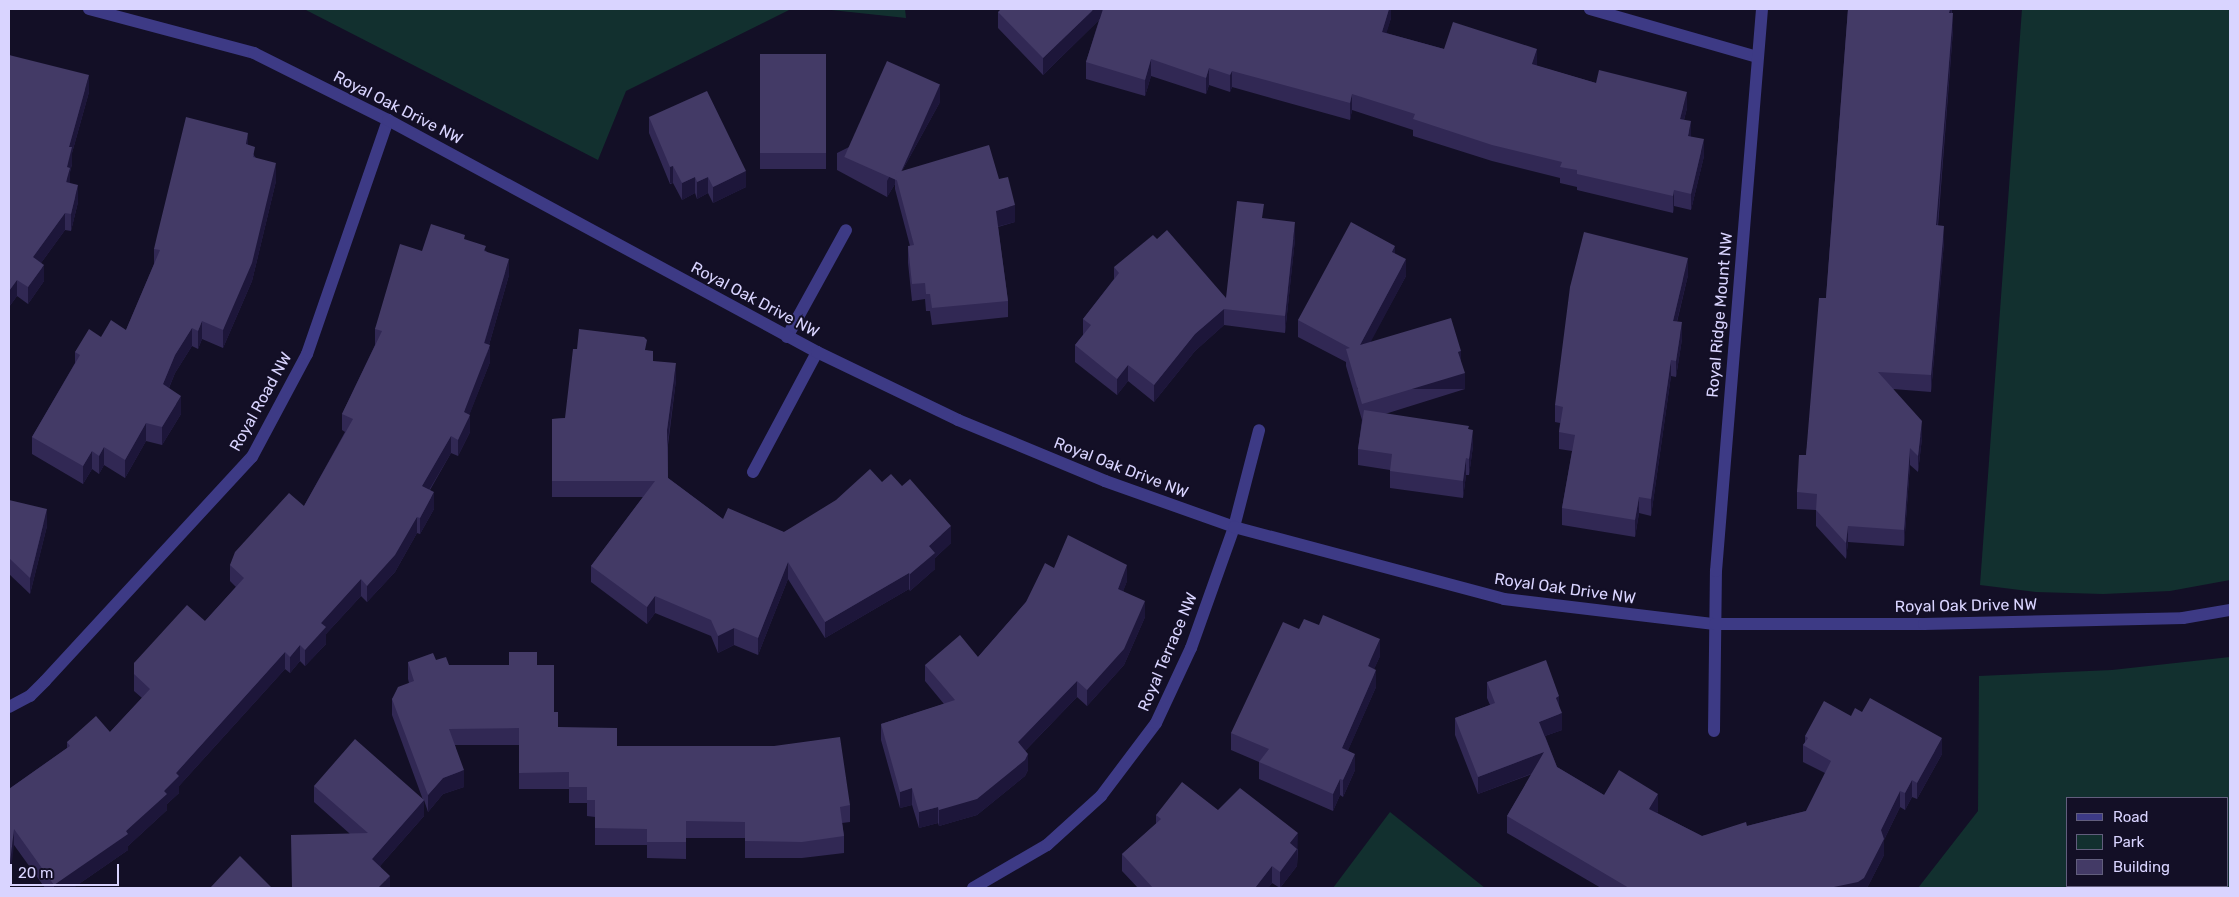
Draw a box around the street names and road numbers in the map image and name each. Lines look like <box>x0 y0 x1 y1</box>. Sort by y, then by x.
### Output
street label: Royal Oak Drive NW <box>330 67 466 149</box>
street label: Royal Ridge Mount NW <box>1703 232 1737 398</box>
street label: Royal Oak Drive NW <box>688 258 822 342</box>
street label: Royal Road NW <box>226 349 296 455</box>
street label: Royal Oak Drive NW <box>1051 433 1191 503</box>
street label: Royal Oak Drive NW <box>1493 570 1637 608</box>
street label: Royal Terrace NW <box>1134 590 1202 714</box>
street label: Royal Oak Drive NW <box>1895 595 2037 617</box>

